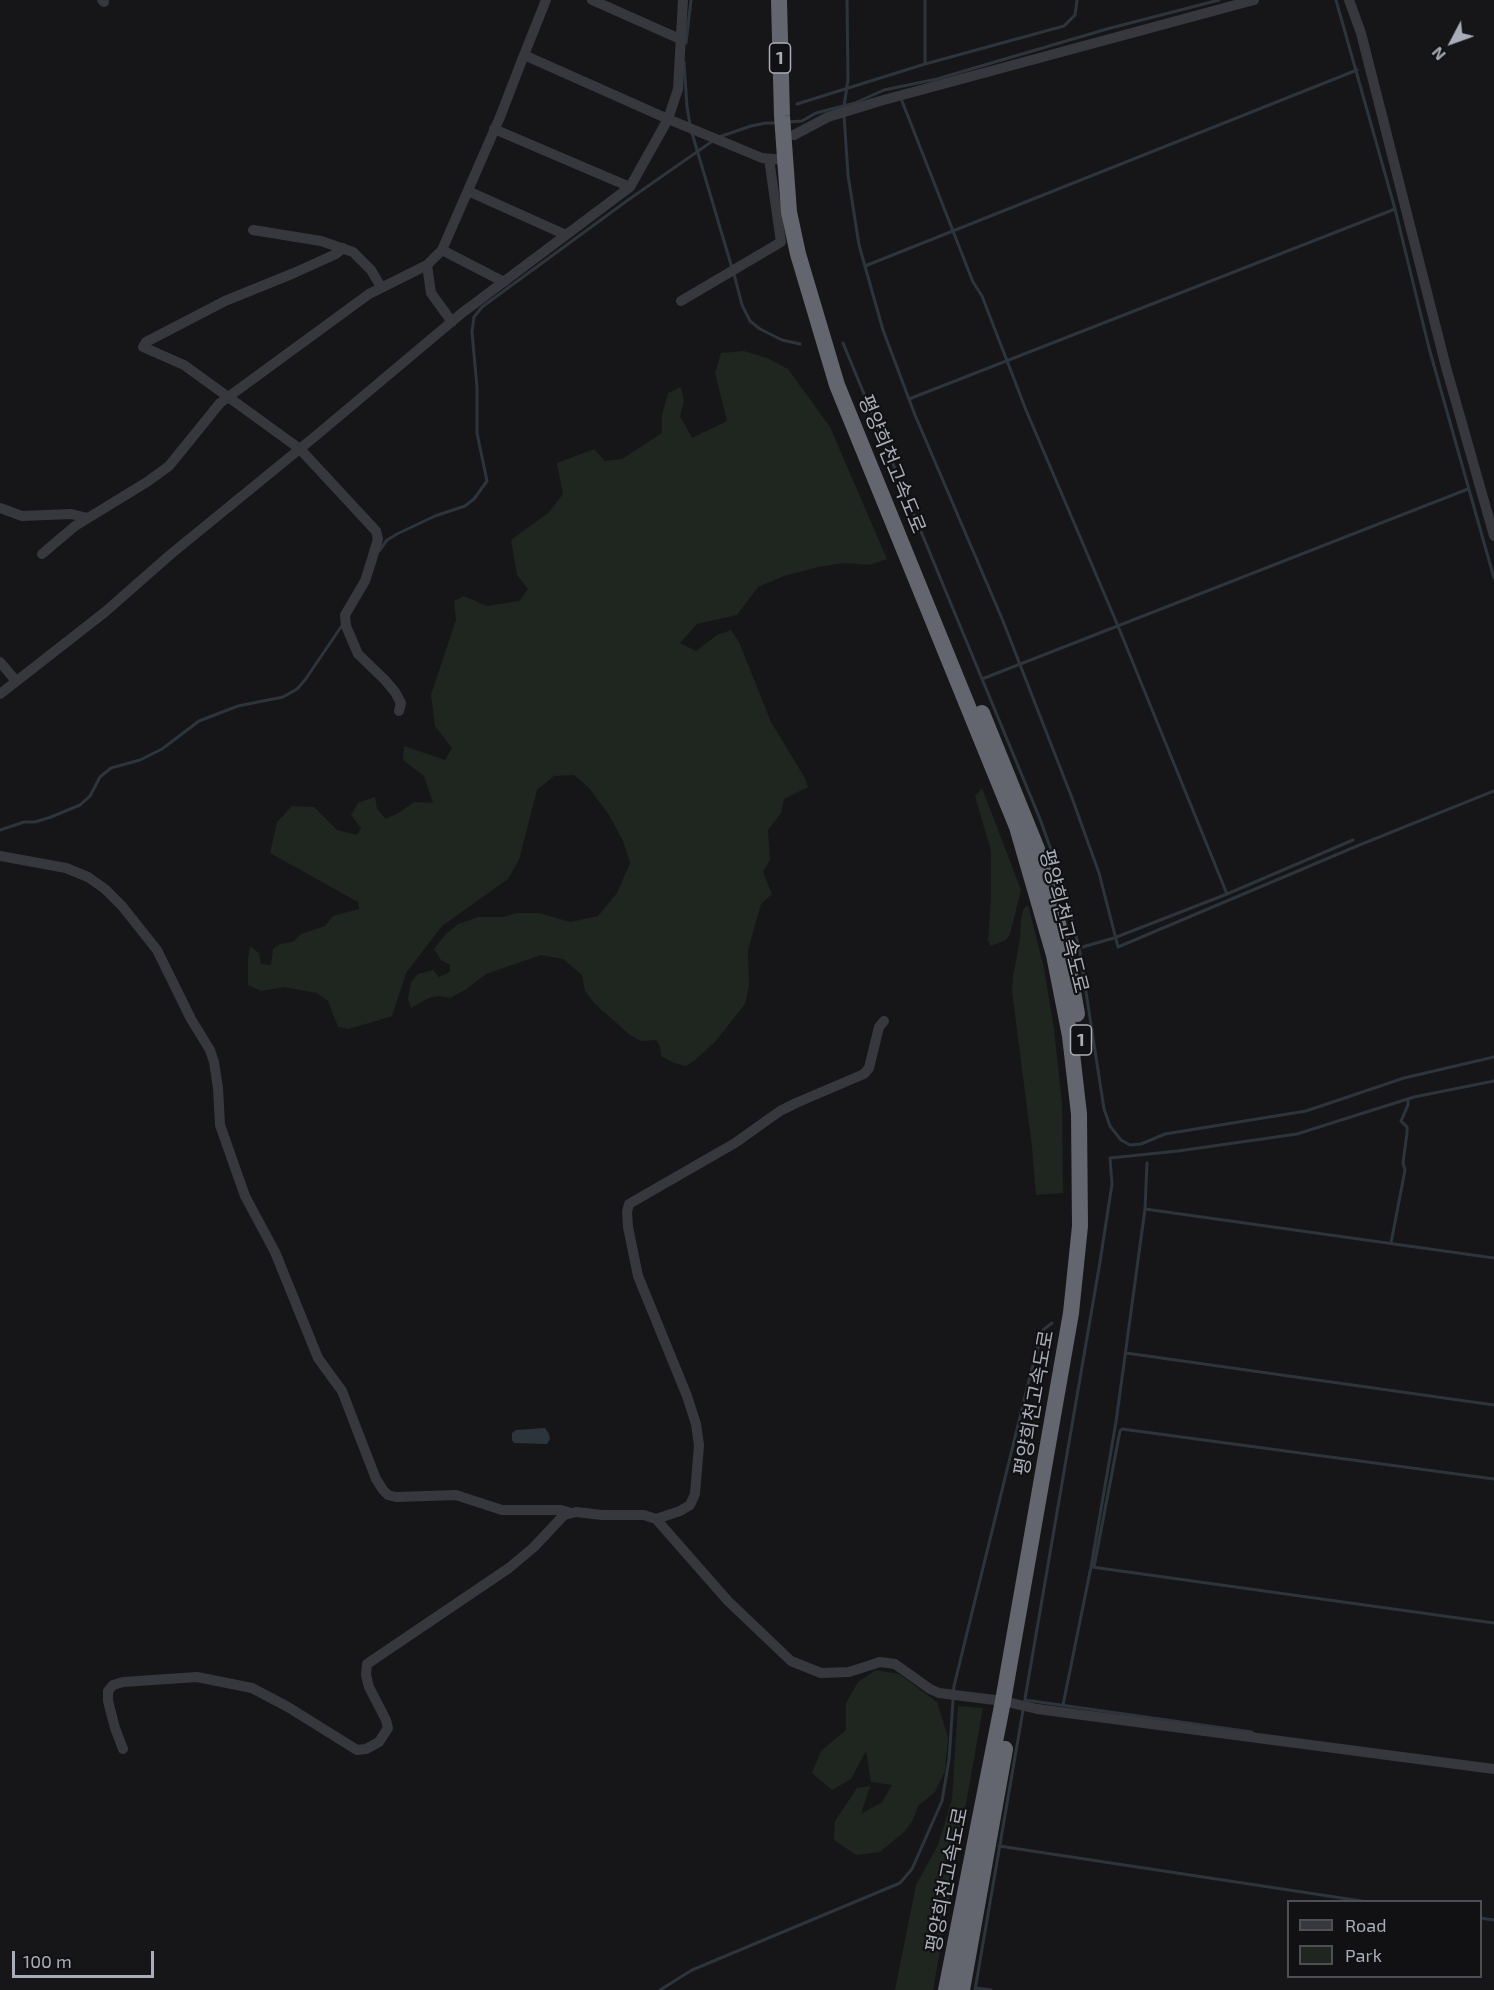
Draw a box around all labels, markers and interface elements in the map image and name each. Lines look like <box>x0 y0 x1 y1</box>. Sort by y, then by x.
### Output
north arrow <box>1422 12 1482 72</box>
road number: 1 <box>770 43 790 73</box>
text: N <box>1427 44 1449 65</box>
street label: 평양희천고속도로 <box>853 391 931 537</box>
street label: 평양희천고속도로 <box>1035 847 1093 995</box>
road number: 1 <box>1070 1025 1092 1055</box>
street label: 평양희천고속도로 <box>1009 1328 1059 1478</box>
street label: 평양희천고속도로 <box>921 1805 973 1955</box>
legend <box>1287 1900 1482 1978</box>
text: Road <box>1345 1914 1386 1936</box>
scale bar <box>15 1939 158 1977</box>
text: Park <box>1345 1944 1382 1966</box>
text: 100 m <box>23 1950 72 1972</box>

